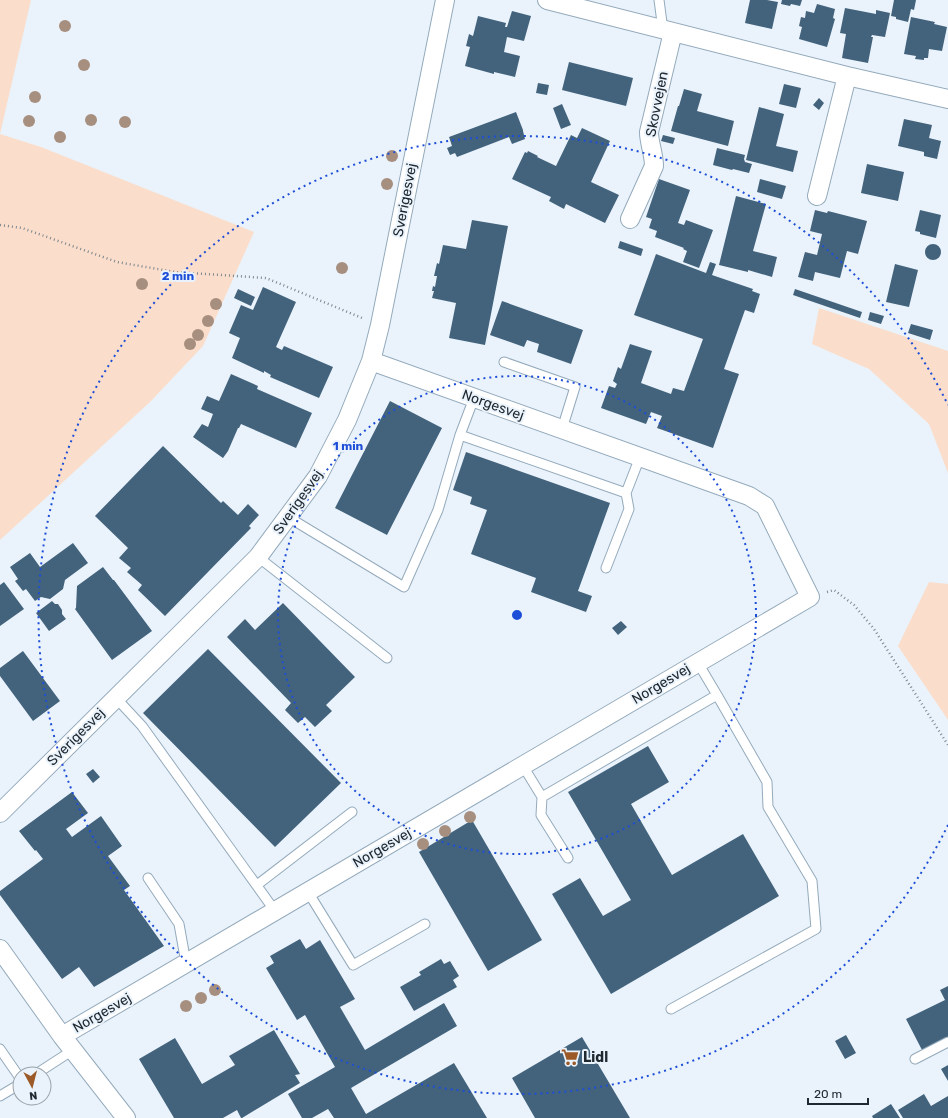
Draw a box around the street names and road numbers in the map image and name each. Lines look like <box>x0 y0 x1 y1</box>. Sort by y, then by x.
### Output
street label: Skovvejen <box>642 70 672 138</box>
street label: Sverigesvej <box>390 162 420 238</box>
street label: Norgesvej <box>460 386 526 424</box>
street label: Sverigesvej <box>270 467 326 537</box>
street label: Norgesvej <box>629 660 693 708</box>
street label: Sverigesvej <box>44 705 108 769</box>
street label: Norgesvej <box>350 824 414 872</box>
street label: Norgesvej <box>70 989 134 1037</box>

